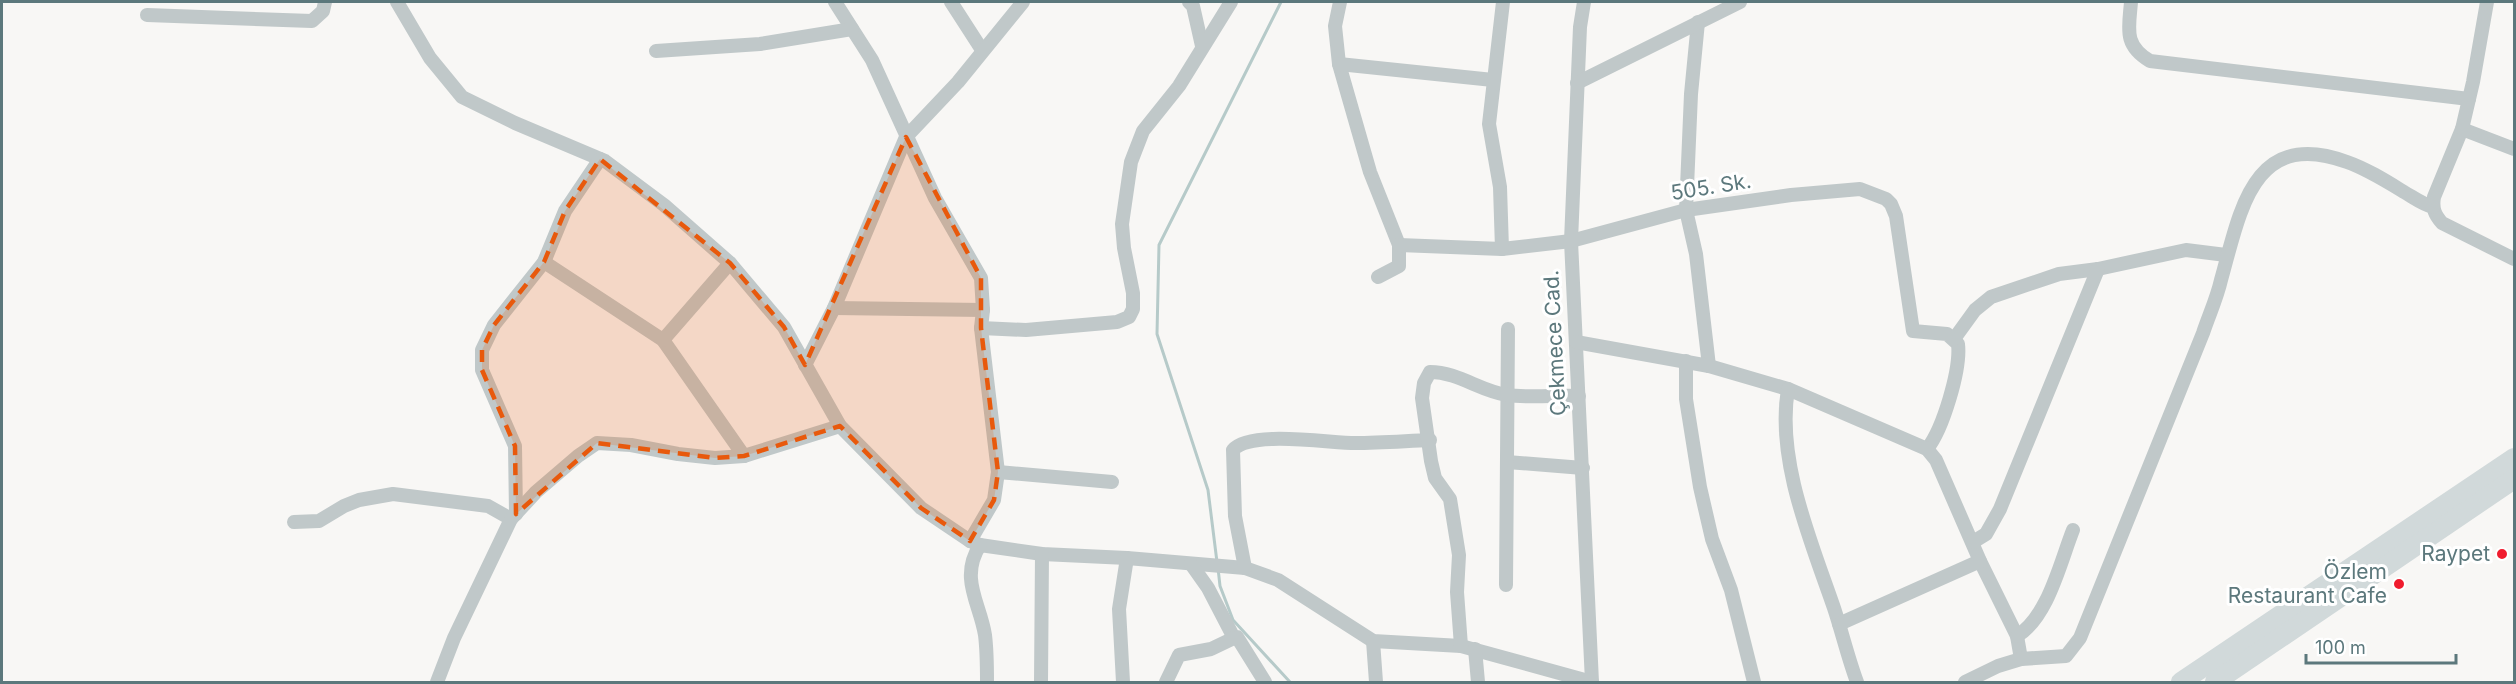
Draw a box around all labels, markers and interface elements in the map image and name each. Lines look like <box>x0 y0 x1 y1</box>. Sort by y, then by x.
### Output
street label: 505. Sk. <box>1669 168 1753 205</box>
street label: Çekmece Cad. <box>1538 270 1571 417</box>
place label: Raypet <box>2421 541 2490 566</box>
marker: Raypet <box>2495 547 2509 561</box>
place label: Özlem Restaurant Cafe <box>2228 559 2387 608</box>
marker: Özlem Restaurant Cafe <box>2392 577 2406 591</box>
scale bar <box>2306 627 2456 665</box>
text: 100 m <box>2315 637 2366 658</box>

